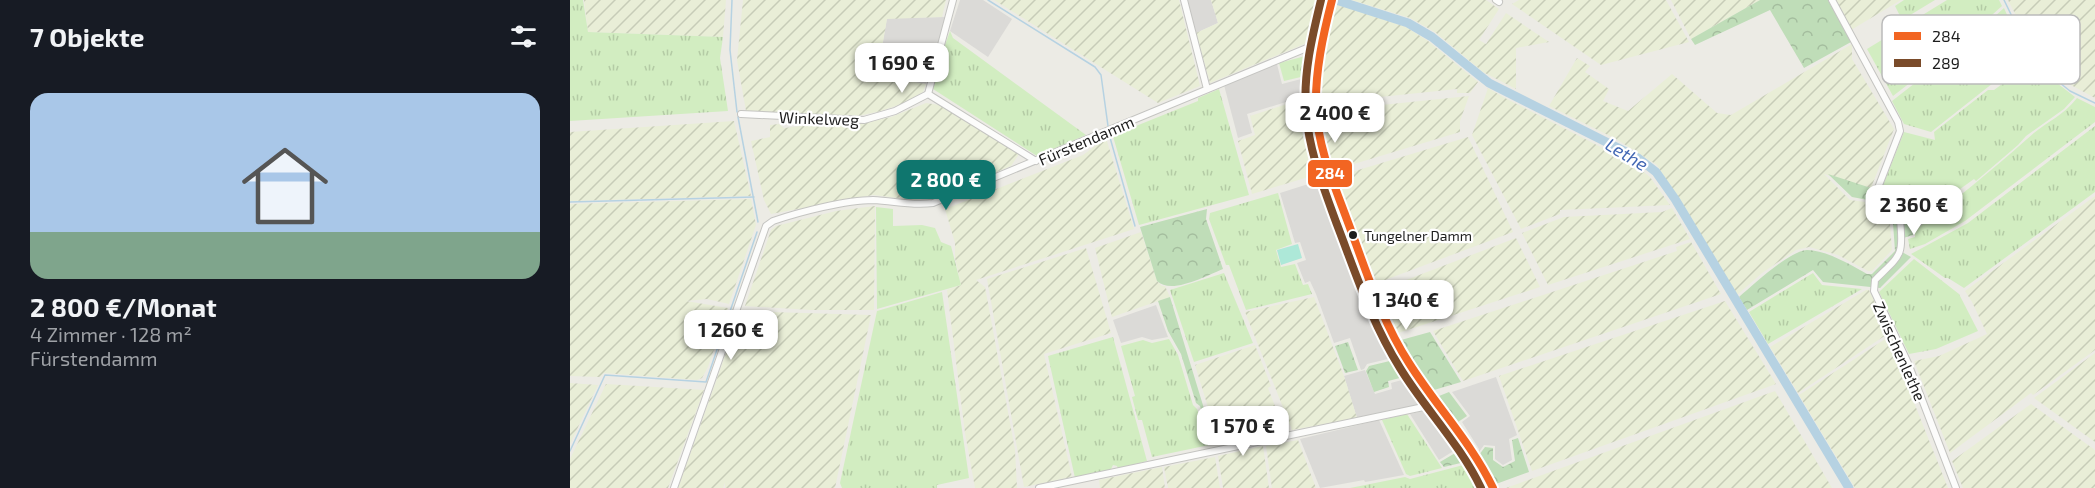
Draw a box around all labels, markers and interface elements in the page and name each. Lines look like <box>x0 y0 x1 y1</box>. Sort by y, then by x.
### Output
legend <box>1882 15 2080 84</box>
icon: filters <box>507 20 540 53</box>
text: 7 Objekte <box>30 21 144 52</box>
text: 284 <box>1932 26 1961 45</box>
pin: 1 690 € <box>847 43 957 94</box>
text: 1 690 € <box>869 50 935 74</box>
text: 289 <box>1932 53 1960 72</box>
pin: 2 400 € <box>1280 93 1390 144</box>
text: 2 400 € <box>1299 100 1371 124</box>
street label: Winkelweg <box>779 107 859 129</box>
street label: Fürstendamm <box>1035 111 1137 169</box>
icon: home <box>231 132 339 240</box>
water label: Lethe <box>1602 133 1652 175</box>
line badge: 284 <box>1307 159 1353 188</box>
pin: 2 800 € <box>891 160 1001 211</box>
text: 284 <box>1315 163 1345 182</box>
text: 2 800 € <box>911 167 981 191</box>
pin: 2 360 € <box>1859 185 1969 236</box>
text: 2 360 € <box>1880 192 1948 216</box>
place label: Tungelner Damm <box>1364 227 1472 244</box>
marker: Tungelner Damm <box>1347 229 1359 241</box>
pin: 1 340 € <box>1351 280 1461 331</box>
text: 1 340 € <box>1373 287 1439 311</box>
text: 2 800 €/Monat <box>30 291 217 322</box>
street label: Zwischenlethe <box>1870 298 1930 404</box>
pin: 1 260 € <box>676 310 786 361</box>
text: 1 260 € <box>698 317 764 341</box>
text: 4 Zimmer · 128 m² <box>30 322 192 346</box>
text: Fürstendamm <box>30 346 158 370</box>
pin: 1 570 € <box>1188 406 1298 457</box>
text: 1 570 € <box>1211 413 1275 437</box>

